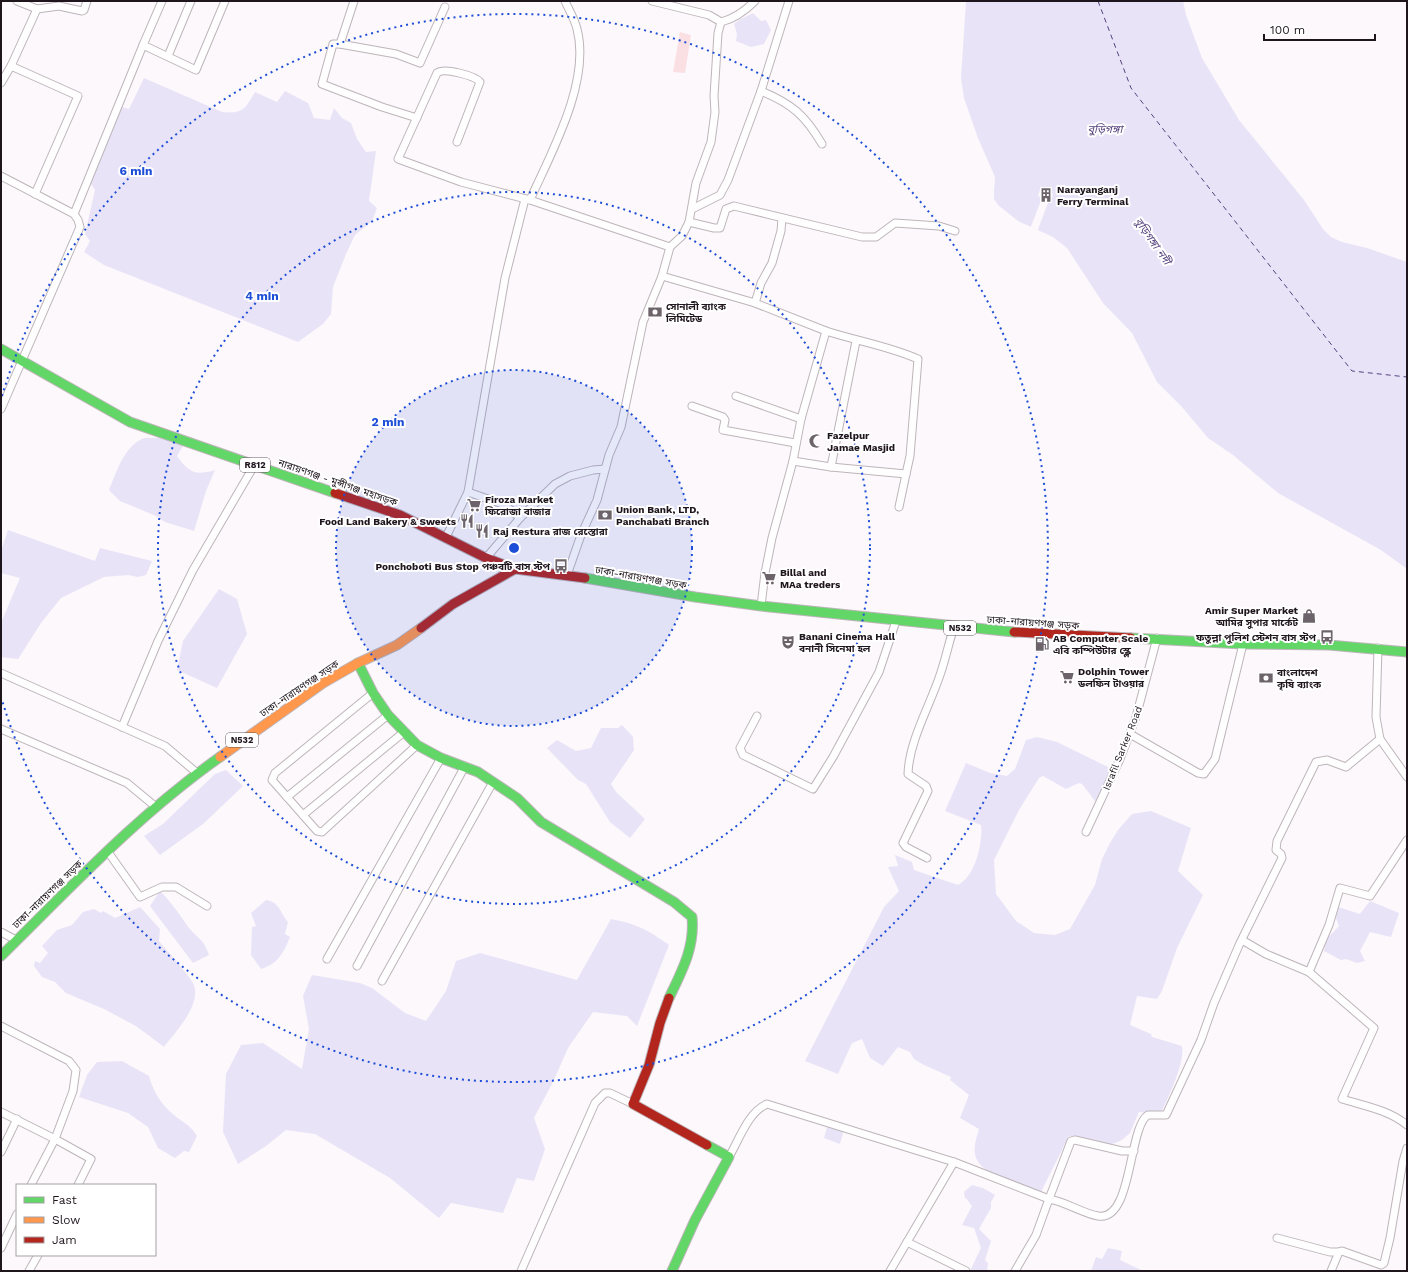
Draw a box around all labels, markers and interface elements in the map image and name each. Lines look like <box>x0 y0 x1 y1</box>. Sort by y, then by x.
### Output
scale bar <box>1264 16 1375 42</box>
text: 100 m <box>1270 23 1305 37</box>
water label: বুড়িগঙ্গা <box>1088 123 1125 136</box>
text: 6 min <box>119 164 153 178</box>
place label: Narayanganj Ferry Terminal <box>1057 184 1129 207</box>
building icon: Narayanganj Ferry Terminal <box>1038 187 1054 203</box>
water label: বুড়িগঙ্গা নদী <box>1132 215 1175 269</box>
text: 4 min <box>245 289 279 303</box>
place label: সোনালী ব্যাংক লিমিটেড <box>665 301 727 324</box>
bank icon: সোনালী ব্যাংক লিমিটেড <box>647 304 663 320</box>
text: 2 min <box>372 415 404 429</box>
place label: Fazelpur Jamae Masjid <box>827 430 895 453</box>
mosque icon: Fazelpur Jamae Masjid <box>808 433 824 449</box>
street label: নারায়ণগঞ্জ - মুন্সীগঞ্জ মহাসড়ক <box>276 457 400 509</box>
road number: R812 <box>240 458 270 472</box>
place label: Firoza Market ফিরোজা বাজার <box>484 494 554 517</box>
supermarket icon: Firoza Market ফিরোজা বাজার <box>466 497 482 513</box>
place label: Union Bank, LTD, Panchabati Branch <box>616 504 709 527</box>
bank icon: Union Bank, LTD, Panchabati Branch <box>597 507 613 523</box>
restaurant icon: Food Land Bakery & Sweets <box>459 513 475 529</box>
place label: Food Land Bakery & Sweets <box>319 516 457 527</box>
restaurant icon: Raj Restura রাজ রেস্তোরা <box>474 523 490 539</box>
place label: Raj Restura রাজ রেস্তোরা <box>493 526 608 537</box>
centre of rings <box>507 541 521 555</box>
bus stop icon: Ponchoboti Bus Stop পঞ্চবটি বাস স্টপ <box>553 558 569 574</box>
place label: Ponchoboti Bus Stop পঞ্চবটি বাস স্টপ <box>376 561 551 572</box>
street label: ঢাকা-নারায়ণগঞ্জ সড়ক <box>593 564 688 591</box>
place label: Billal and MAa treders <box>780 567 841 590</box>
supermarket icon: Billal and MAa treders <box>761 570 777 586</box>
place label: Amir Super Market আমির সুপার মার্কেট <box>1205 605 1299 629</box>
shop icon: Amir Super Market আমির সুপার মার্কেট <box>1301 608 1317 624</box>
street label: ঢাকা-নারায়ণগঞ্জ সড়ক <box>985 614 1080 631</box>
road number: N532 <box>944 621 976 635</box>
bus stop icon: ফতুল্লা পুলিশ স্টেশন বাস স্টপ <box>1319 629 1335 645</box>
place label: Banani Cinema Hall বনানী সিনেমা হল <box>798 631 896 654</box>
place label: ফতুল্লা পুলিশ স্টেশন বাস স্টপ <box>1195 632 1317 644</box>
place label: AB Computer Scale এবি কম্পিউটার স্কেল <box>1053 633 1148 658</box>
theatre icon: Banani Cinema Hall বনানী সিনেমা হল <box>780 634 796 650</box>
fuel station icon: AB Computer Scale এবি কম্পিউটার স্কেল <box>1034 636 1050 652</box>
street label: ঢাকা-নারায়ণগঞ্জ সড়ক <box>257 657 342 719</box>
place label: Dolphin Tower ডলফিন টাওয়ার <box>1077 666 1150 689</box>
place label: বাংলাদেশ কৃষি ব্যাংক <box>1276 667 1322 691</box>
supermarket icon: Dolphin Tower ডলফিন টাওয়ার <box>1059 669 1075 685</box>
bank icon: বাংলাদেশ কৃষি ব্যাংক <box>1258 670 1274 686</box>
street label: Israfil Sarker Road <box>1101 705 1144 792</box>
road number: N532 <box>226 733 258 747</box>
street label: ঢাকা-নারায়ণগঞ্জ সড়ক <box>9 858 85 931</box>
legend <box>16 1184 156 1256</box>
text: Fast <box>52 1193 77 1207</box>
text: Slow <box>52 1213 80 1227</box>
text: Jam <box>52 1233 77 1247</box>

